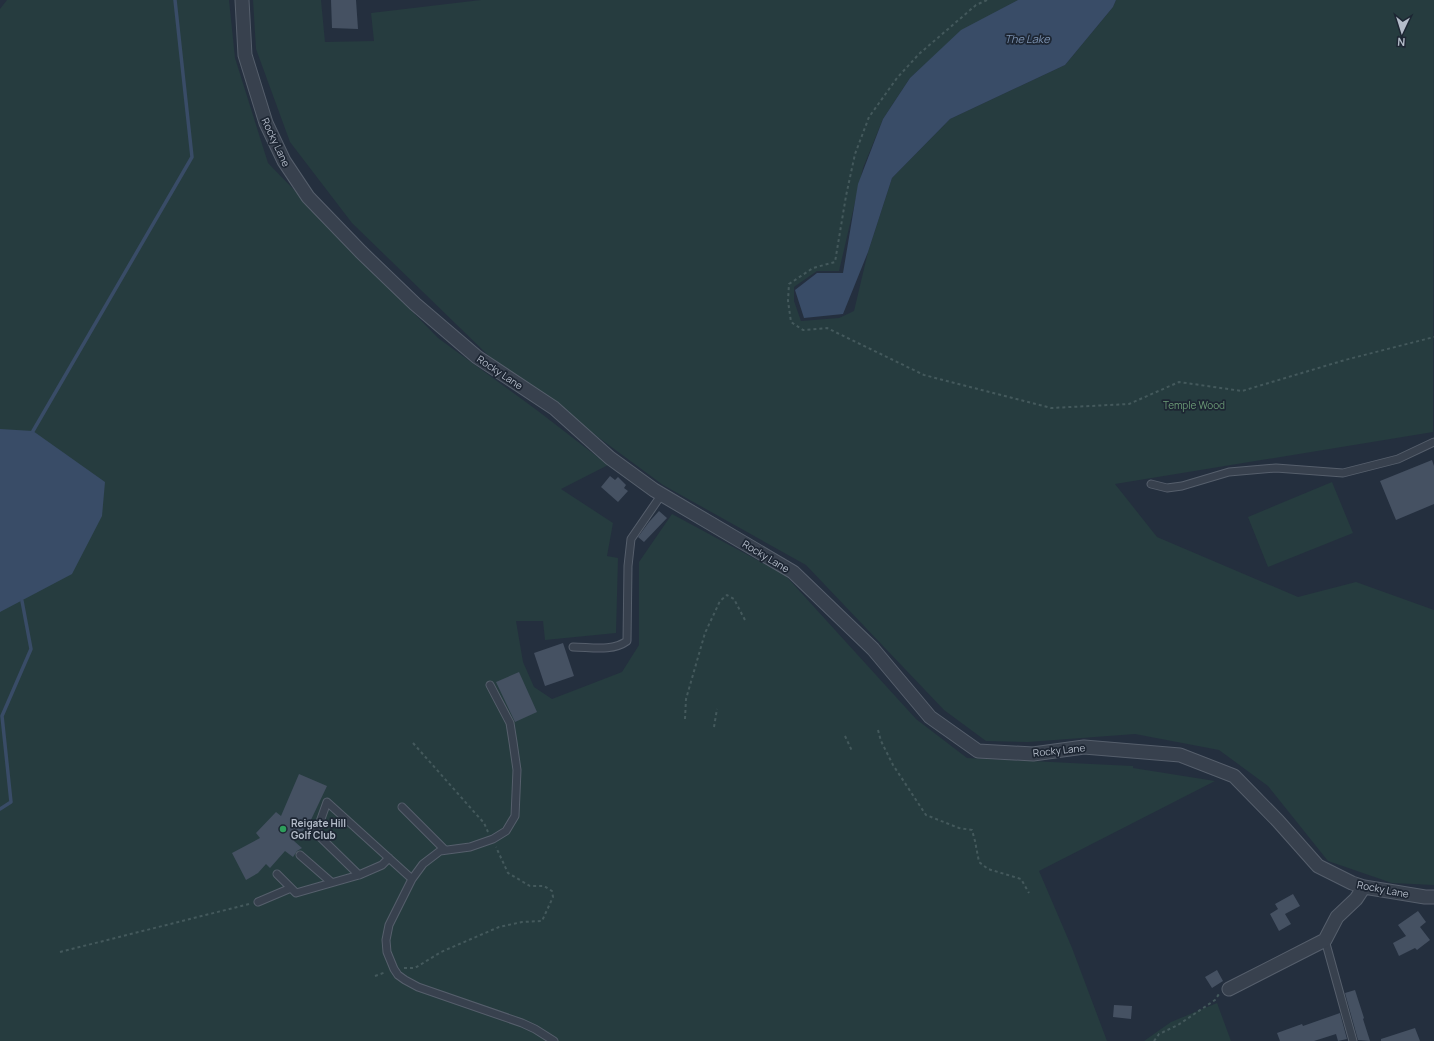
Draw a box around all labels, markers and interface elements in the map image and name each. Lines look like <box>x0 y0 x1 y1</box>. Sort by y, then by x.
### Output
north arrow <box>1382 12 1422 52</box>
water label: The Lake <box>1004 31 1050 46</box>
text: N <box>1397 35 1406 50</box>
street label: Rocky Lane <box>259 115 293 169</box>
street label: Rocky Lane <box>474 352 526 393</box>
park label: Temple Wood <box>1163 398 1225 412</box>
street label: Rocky Lane <box>740 537 792 576</box>
street label: Rocky Lane <box>1032 740 1086 760</box>
place label: Reigate Hill Golf Club <box>291 816 346 842</box>
marker: Reigate Hill Golf Club <box>278 824 288 834</box>
street label: Rocky Lane <box>1356 877 1410 901</box>

